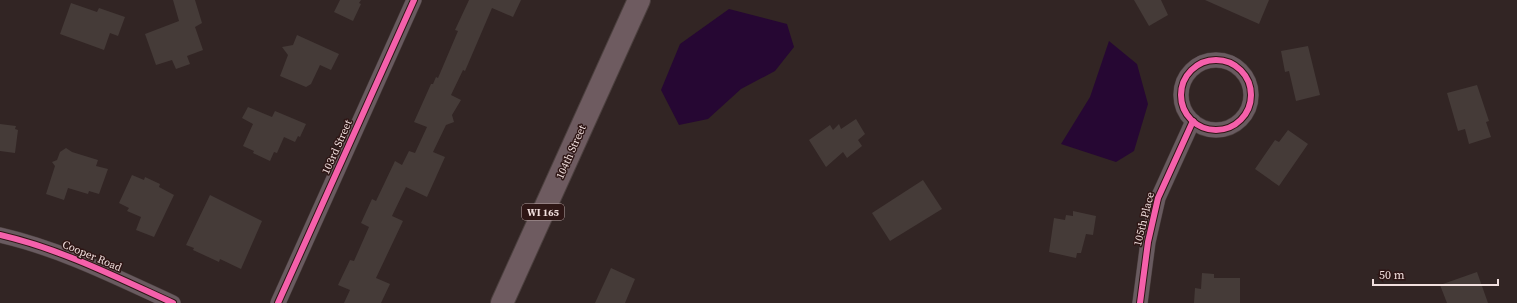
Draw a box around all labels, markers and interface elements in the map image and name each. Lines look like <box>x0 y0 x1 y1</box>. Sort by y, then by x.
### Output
street label: 103rd Street <box>318 117 356 177</box>
street label: 104th Street <box>552 122 590 181</box>
street label: 105th Place <box>1130 190 1158 248</box>
road number: WI 165 <box>522 204 564 220</box>
street label: Cooper Road <box>60 237 125 276</box>
scale bar <box>1373 261 1498 287</box>
text: 50 m <box>1379 267 1405 283</box>

